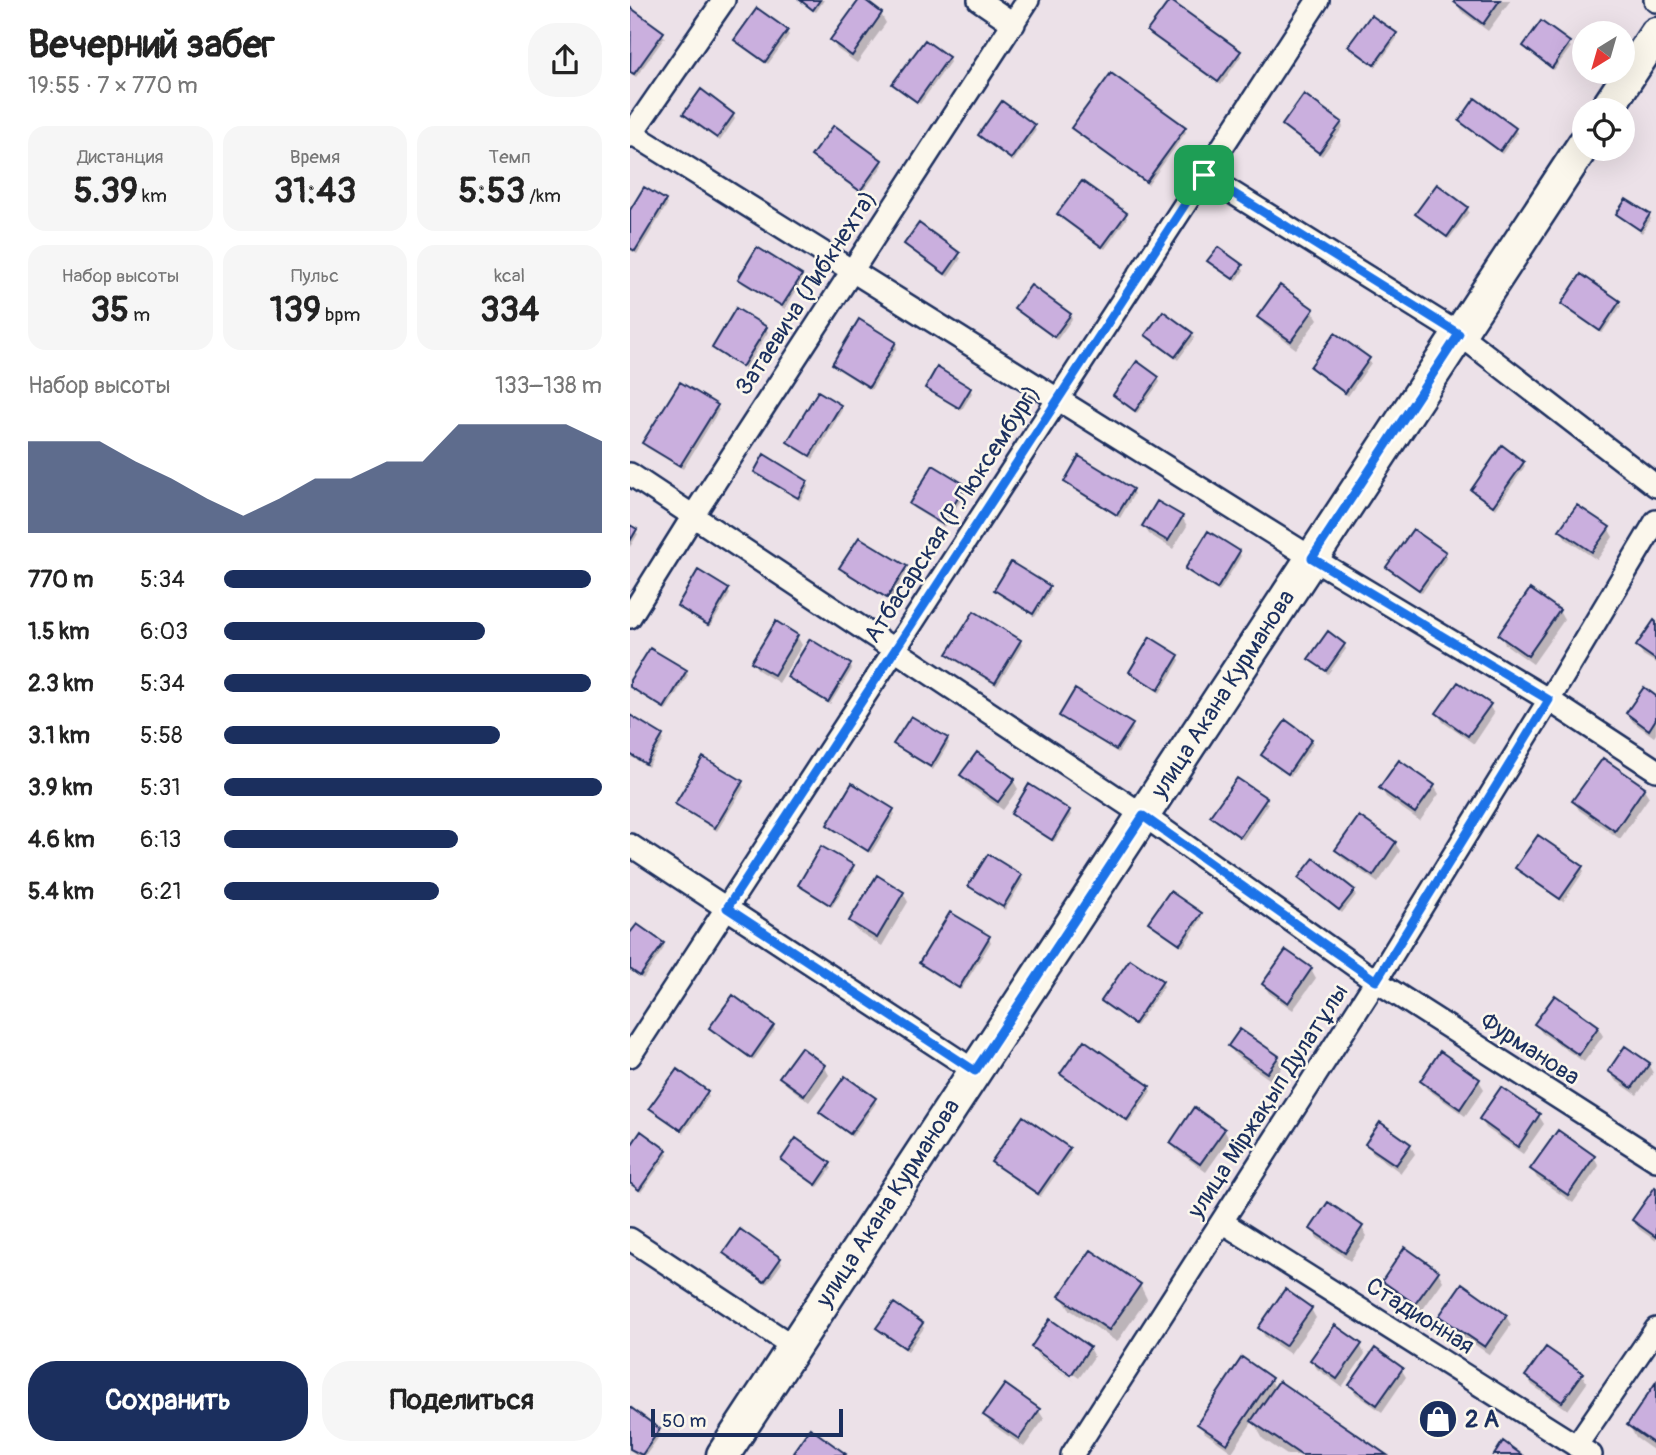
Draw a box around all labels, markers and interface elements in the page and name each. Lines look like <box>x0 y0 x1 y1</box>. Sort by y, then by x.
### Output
text: Вечерний забег <box>28 21 275 69</box>
north arrow <box>1572 21 1634 84</box>
map controls <box>1572 21 1635 161</box>
button: share <box>528 23 602 97</box>
text: 19:55 · 7 × 770 m <box>28 71 198 100</box>
button: locate <box>1572 98 1635 161</box>
text: Дистанция <box>77 145 163 169</box>
text: Время <box>290 145 340 169</box>
text: Темп <box>489 145 531 169</box>
pin <box>1174 145 1234 205</box>
icon: arrive <box>1185 156 1223 194</box>
text: 5.39 <box>74 169 138 213</box>
text: 31:43 <box>274 169 356 213</box>
text: 5:53 <box>458 169 525 213</box>
text: km <box>138 184 167 208</box>
text: /km <box>525 184 561 208</box>
street label: Затаевича (Либкнехта) <box>729 185 883 401</box>
text: Набор высоты <box>62 264 179 288</box>
text: Пульс <box>291 264 339 288</box>
text: kcal <box>494 264 525 288</box>
text: 35 <box>91 288 129 332</box>
text: 139 <box>270 288 321 332</box>
text: 334 <box>480 288 539 332</box>
text: m <box>129 303 150 327</box>
text: bpm <box>321 303 360 327</box>
text: Набор высоты <box>28 371 170 400</box>
text: 133–138 m <box>495 371 602 400</box>
street label: Атбасарская (Р.Люксембург) <box>858 380 1046 648</box>
text: 770 m <box>28 565 93 594</box>
text: 5:34 <box>140 565 185 594</box>
street label: улица Акана Курманова <box>1144 584 1301 804</box>
text: 1.5 km <box>28 617 90 646</box>
text: 6:03 <box>140 617 188 646</box>
text: 2.3 km <box>28 669 94 698</box>
text: 5:34 <box>140 669 185 698</box>
text: 3.1 km <box>28 721 90 750</box>
text: 5:58 <box>140 721 183 750</box>
text: 3.9 km <box>28 773 93 802</box>
text: 5:31 <box>140 773 180 802</box>
text: 4.6 km <box>28 825 95 854</box>
text: 6:13 <box>140 825 181 854</box>
text: 5.4 km <box>28 877 94 906</box>
text: 6:21 <box>140 877 181 906</box>
street label: улица Міржақып Дулатұлы <box>1181 978 1355 1224</box>
street label: Фурманова <box>1475 1006 1585 1092</box>
street label: улица Акана Курманова <box>809 1093 966 1313</box>
street label: Стадионная <box>1360 1271 1480 1361</box>
button: Сохранить <box>28 1361 308 1441</box>
button: Поделиться <box>322 1361 602 1441</box>
shop icon: 2 А <box>1417 1398 1459 1440</box>
place label: 2 А <box>1465 1405 1500 1434</box>
scale bar <box>651 1406 844 1438</box>
text: 50 m <box>662 1409 706 1433</box>

